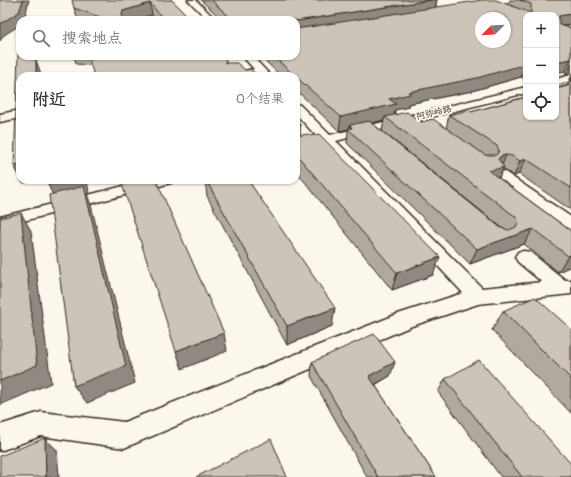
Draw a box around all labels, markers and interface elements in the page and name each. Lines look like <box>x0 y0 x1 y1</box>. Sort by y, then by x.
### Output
north arrow <box>475 12 511 48</box>
map controls <box>523 12 559 120</box>
button: + <box>523 12 559 48</box>
search box <box>16 16 300 60</box>
icon: search <box>30 27 52 49</box>
text: 搜索地点 <box>62 29 122 48</box>
button: − <box>523 48 559 84</box>
button: locate <box>523 84 559 120</box>
text: 附近 <box>32 89 66 110</box>
text: 0个结果 <box>236 91 284 107</box>
street label: 阿弥岭路 <box>415 103 453 123</box>

